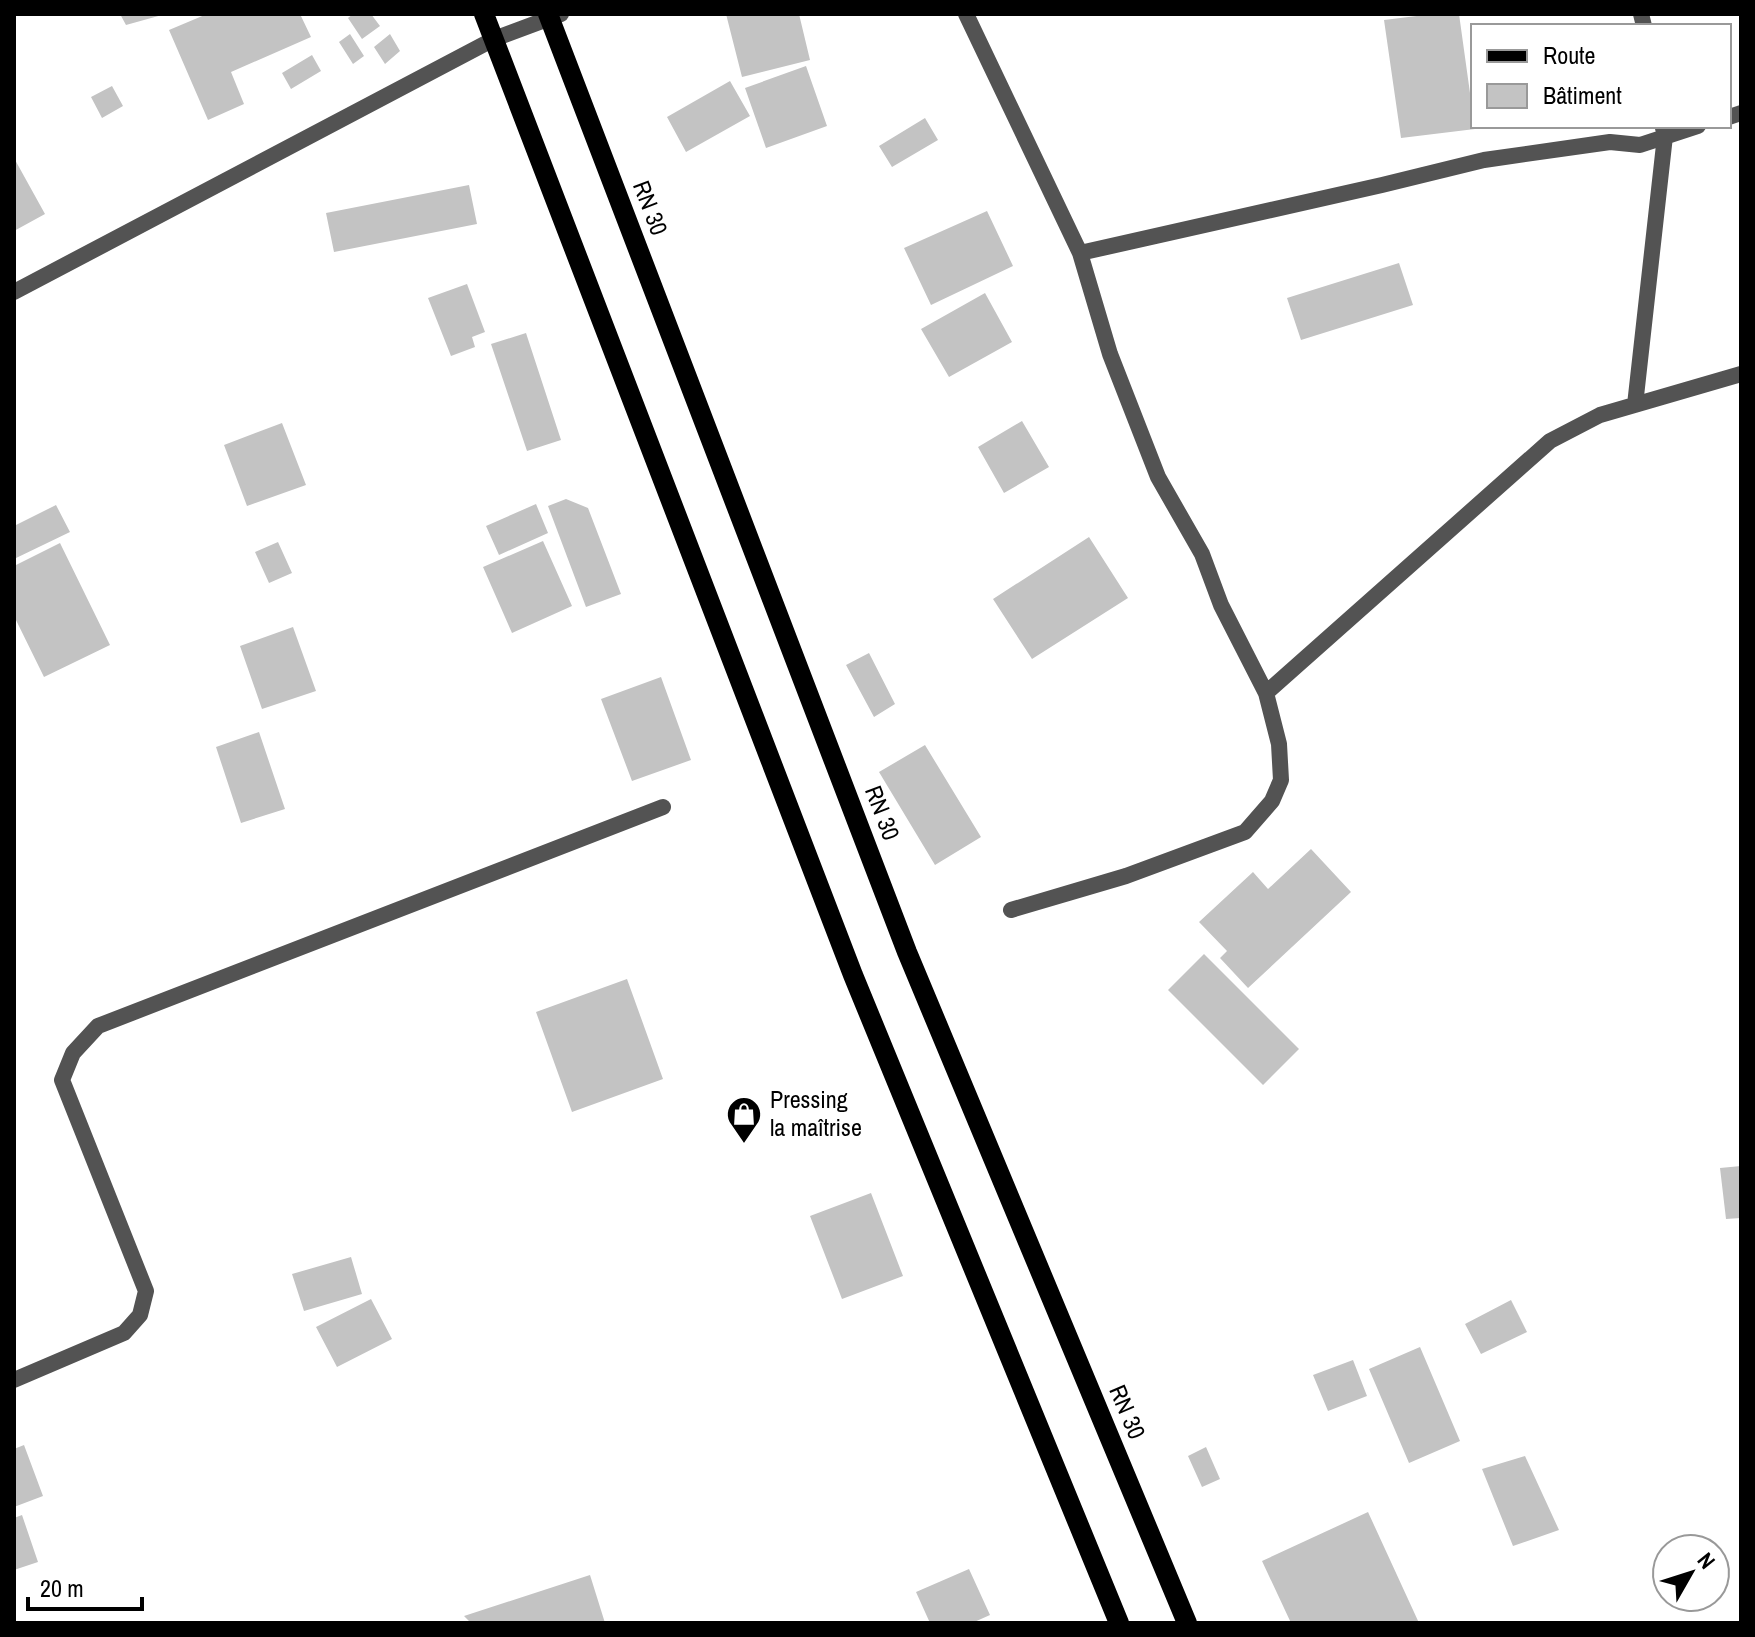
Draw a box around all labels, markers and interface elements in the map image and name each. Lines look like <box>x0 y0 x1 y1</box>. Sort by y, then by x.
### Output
legend <box>1471 24 1731 128</box>
text: Route <box>1543 39 1596 71</box>
text: Bâtiment <box>1543 79 1622 111</box>
street label: RN 30 <box>626 176 676 239</box>
street label: RN 30 <box>858 781 908 844</box>
place label: Pressing la maîtrise <box>770 1083 862 1143</box>
shop icon: Pressing la maîtrise <box>725 1095 763 1145</box>
street label: RN 30 <box>1102 1380 1154 1444</box>
north arrow <box>1651 1533 1731 1613</box>
text: N <box>1691 1546 1722 1575</box>
scale bar <box>28 1561 142 1611</box>
text: 20 m <box>40 1572 84 1604</box>

